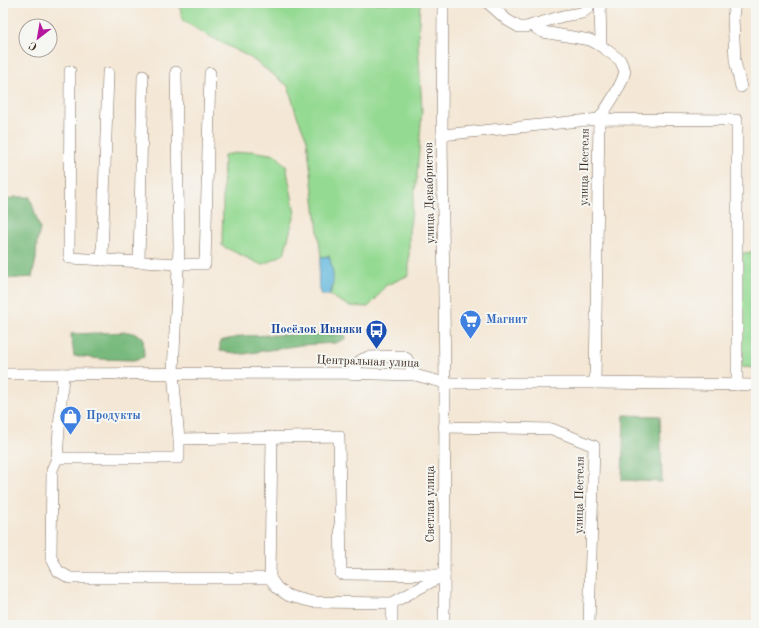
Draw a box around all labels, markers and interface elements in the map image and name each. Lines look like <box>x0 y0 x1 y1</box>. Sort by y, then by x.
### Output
north arrow <box>18 18 58 58</box>
text: С <box>28 39 40 52</box>
street label: улица Пестеля <box>578 128 592 206</box>
street label: улица Декабристов <box>423 142 437 244</box>
supermarket icon: Магнит <box>457 307 483 340</box>
place label: Магнит <box>486 314 528 326</box>
bus stop icon: Посёлок Ивняки <box>364 317 390 350</box>
place label: Посёлок Ивняки <box>271 324 362 336</box>
street label: Центральная улица <box>316 354 420 370</box>
shop icon: Продукты <box>57 403 83 436</box>
place label: Продукты <box>86 410 141 422</box>
street label: улица Пестеля <box>573 456 587 534</box>
street label: Светлая улица <box>425 465 437 543</box>

